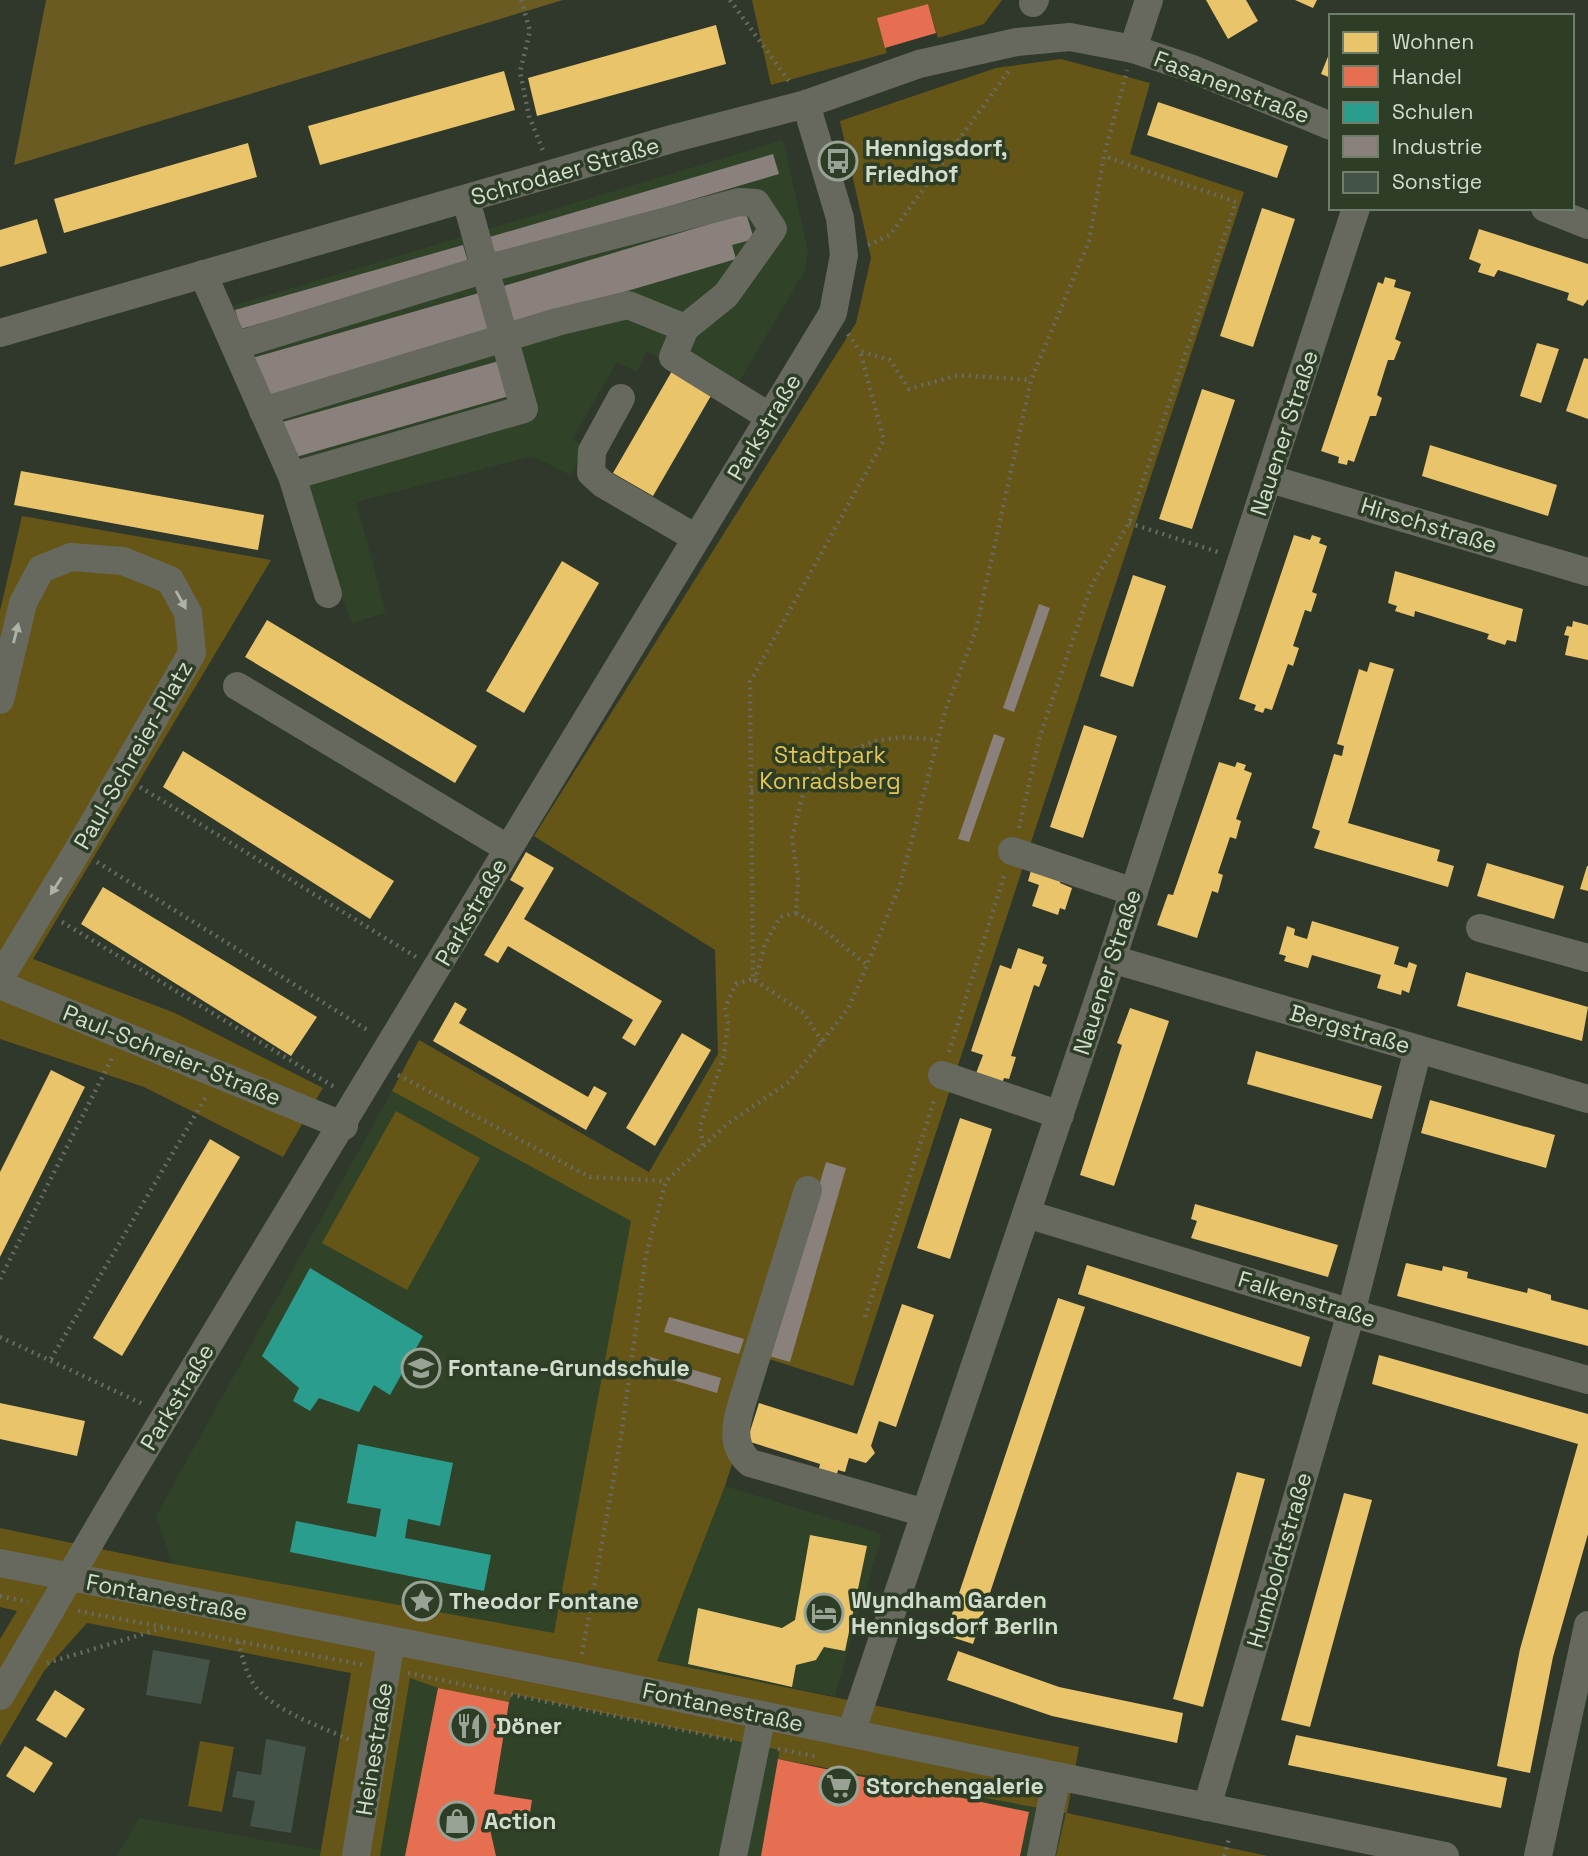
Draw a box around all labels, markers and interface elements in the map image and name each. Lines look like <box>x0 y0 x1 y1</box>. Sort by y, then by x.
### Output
legend <box>1329 14 1574 210</box>
text: Wohnen <box>1392 28 1474 55</box>
street label: Fasanenstraße <box>1150 44 1314 130</box>
text: Handel <box>1392 63 1462 90</box>
text: Schulen <box>1392 98 1473 125</box>
street label: Schrodaer Straße <box>467 130 663 212</box>
place label: Hennigsdorf, Friedhof <box>865 133 1008 189</box>
text: Industrie <box>1392 133 1482 160</box>
bus stop icon: Hennigsdorf, Friedhof <box>817 140 859 182</box>
text: Sonstige <box>1392 168 1482 195</box>
street label: Nauener Straße <box>1243 346 1325 520</box>
street label: Parkstraße <box>720 368 808 486</box>
street label: Hirschstraße <box>1357 490 1501 560</box>
one-way arrow <box>175 590 187 610</box>
one-way arrow <box>11 622 22 644</box>
street label: Paul-Schreier-Platz <box>67 655 199 855</box>
park label: Stadtpark Konradsberg <box>759 740 901 796</box>
street label: Parkstraße <box>428 853 514 971</box>
one-way arrow <box>49 876 62 896</box>
street label: Nauener Straße <box>1066 885 1148 1059</box>
street label: Paul-Schreier-Straße <box>59 998 285 1112</box>
street label: Bergstraße <box>1286 998 1414 1060</box>
street label: Falkenstraße <box>1234 1264 1380 1334</box>
street label: Parkstraße <box>133 1338 221 1456</box>
school or university icon: Fontane-Grundschule <box>400 1347 442 1389</box>
place label: Fontane-Grundschule <box>448 1353 690 1383</box>
street label: Humboldtstraße <box>1240 1469 1318 1651</box>
street label: Fontanestraße <box>84 1567 250 1627</box>
place icon: Theodor Fontane <box>401 1580 443 1622</box>
place label: Wyndham Garden Hennigsdorf Berlin <box>851 1585 1058 1641</box>
place label: Theodor Fontane <box>449 1586 639 1616</box>
hotel icon: Wyndham Garden Hennigsdorf Berlin <box>803 1592 845 1634</box>
street label: Fontanestraße <box>640 1675 806 1739</box>
street label: Heinestraße <box>349 1680 399 1818</box>
restaurant icon: Döner <box>448 1705 490 1747</box>
place label: Döner <box>496 1711 562 1741</box>
supermarket icon: Storchengalerie <box>818 1765 860 1807</box>
place label: Storchengalerie <box>866 1771 1044 1801</box>
shop icon: Action <box>436 1800 478 1842</box>
place label: Action <box>484 1806 557 1836</box>

